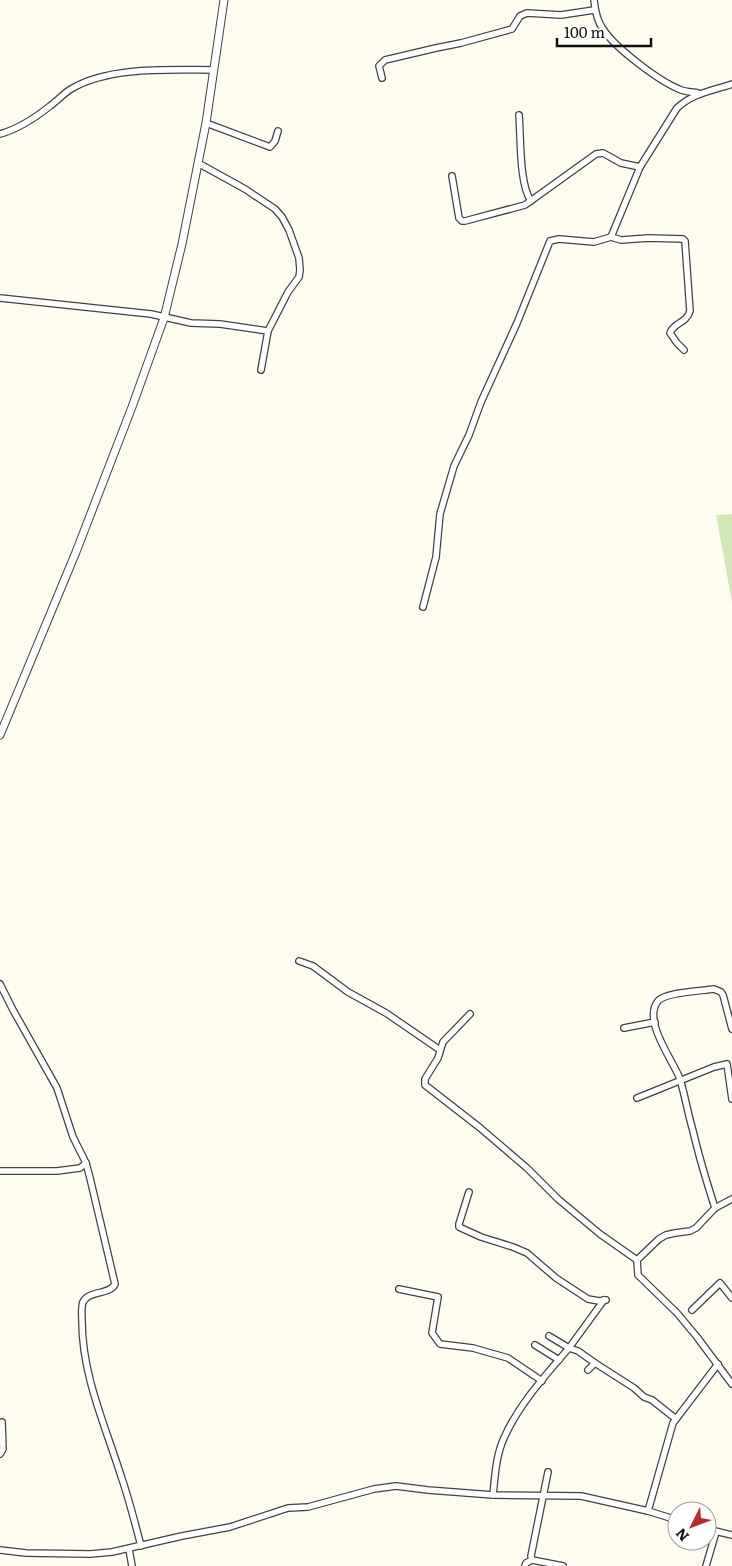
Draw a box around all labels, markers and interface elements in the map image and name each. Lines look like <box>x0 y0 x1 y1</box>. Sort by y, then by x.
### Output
scale bar <box>557 15 651 47</box>
text: 100 m <box>564 20 605 43</box>
north arrow <box>667 1501 717 1551</box>
text: N <box>670 1524 693 1546</box>

